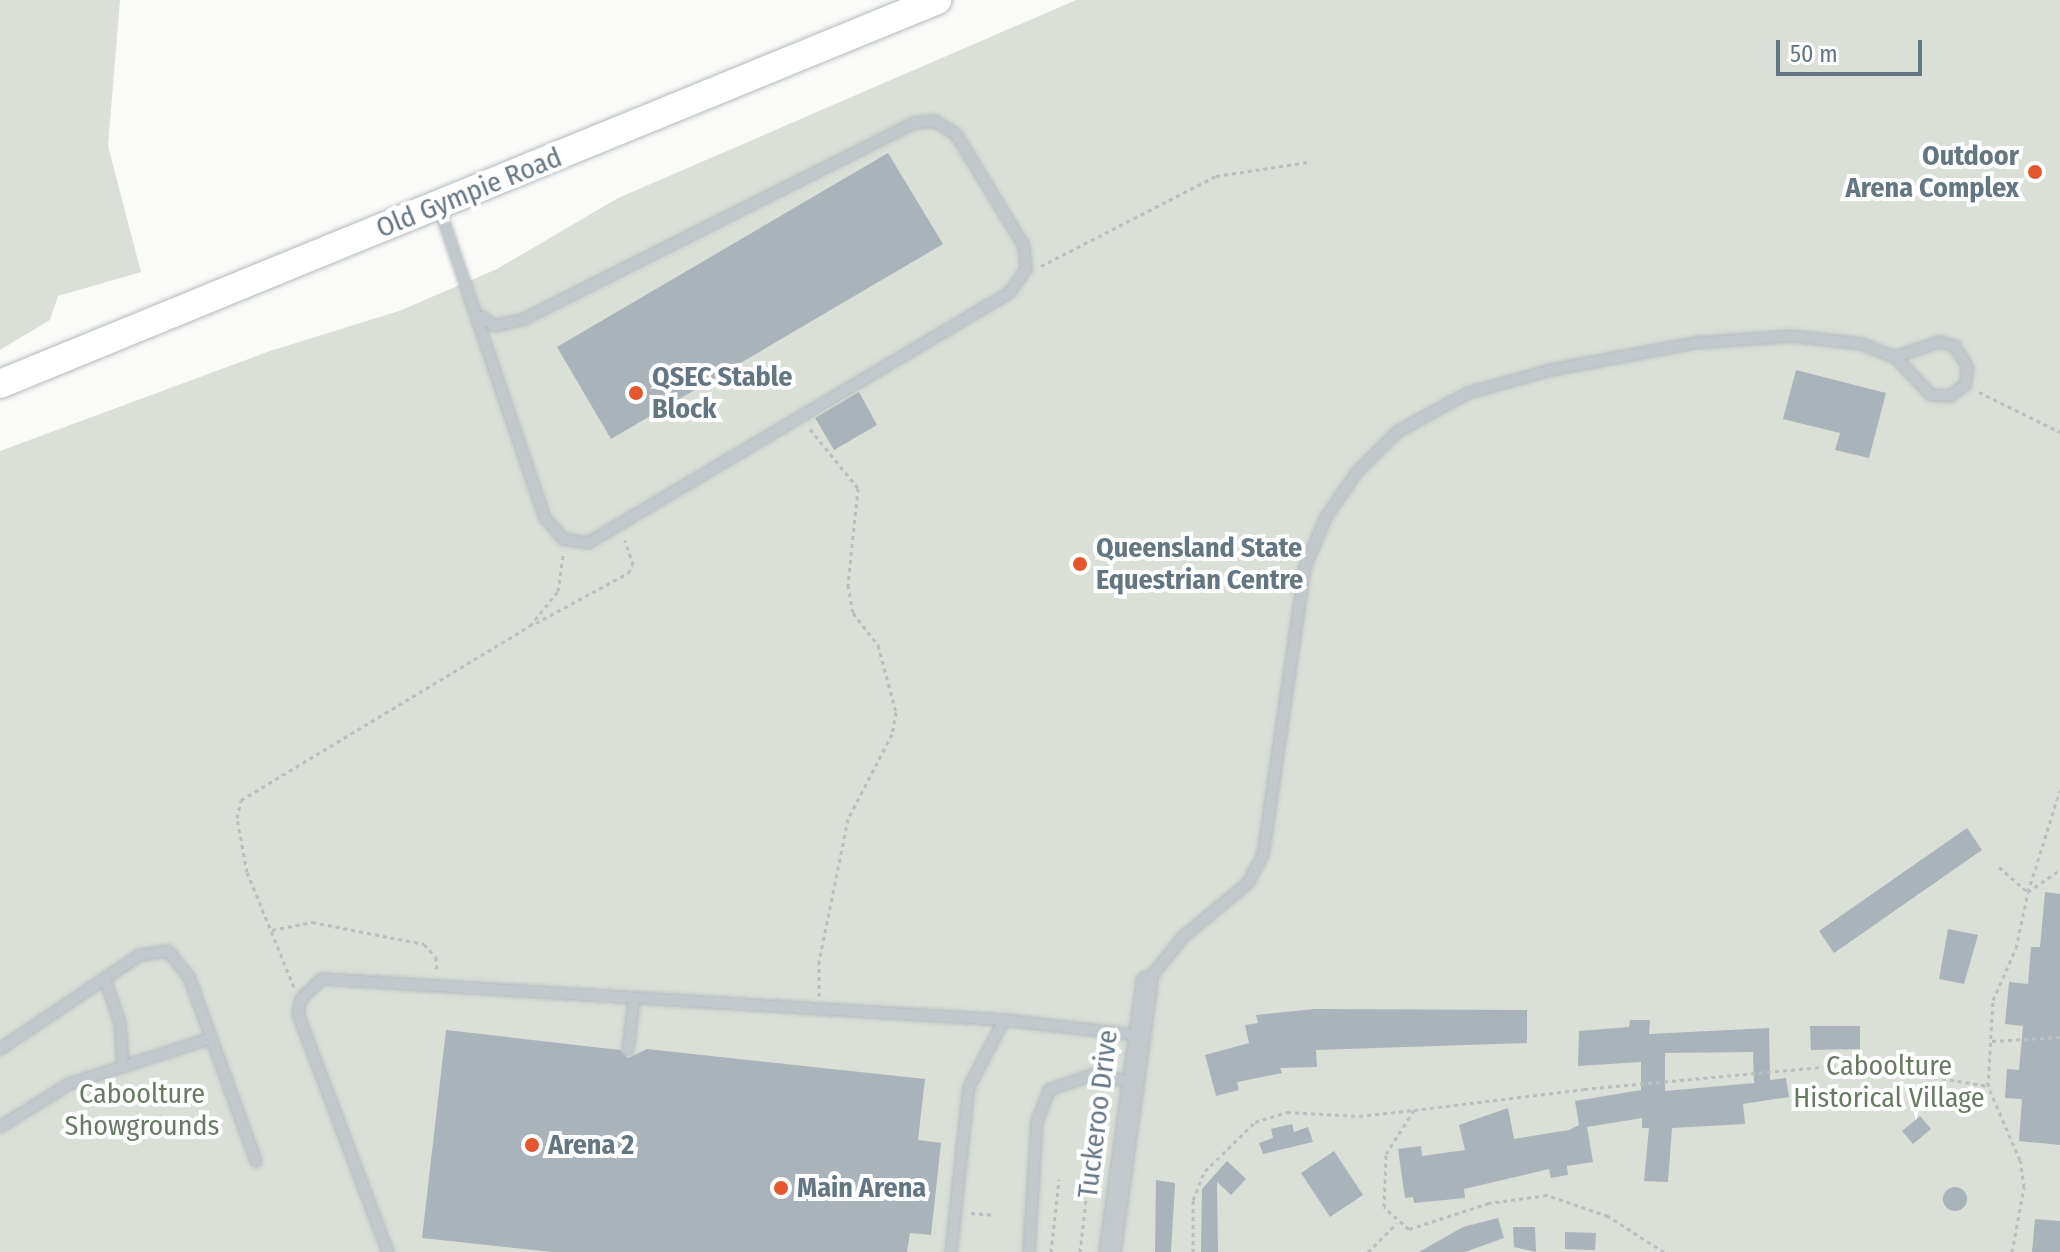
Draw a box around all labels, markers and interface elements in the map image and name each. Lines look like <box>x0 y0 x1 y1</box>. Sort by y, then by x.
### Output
scale bar <box>1780 24 1926 74</box>
text: 50 m <box>1790 40 1838 68</box>
place label: Outdoor Arena Complex <box>1846 139 2019 205</box>
street label: Old Gympie Road <box>371 141 567 245</box>
marker: Outdoor Arena Complex <box>2026 163 2044 181</box>
place label: QSEC Stable Block <box>652 360 792 426</box>
marker: QSEC Stable Block <box>627 384 645 402</box>
place label: Queensland State Equestrian Centre <box>1096 531 1303 597</box>
marker: Queensland State Equestrian Centre <box>1071 555 1089 573</box>
street label: Tuckeroo Drive <box>1071 1028 1125 1200</box>
park label: Caboolture Historical Village <box>1793 1049 1985 1115</box>
park label: Caboolture Showgrounds <box>65 1077 219 1143</box>
place label: Arena 2 <box>548 1128 634 1162</box>
marker: Arena 2 <box>523 1136 541 1154</box>
place label: Main Arena <box>797 1171 926 1205</box>
marker: Main Arena <box>772 1179 790 1197</box>

